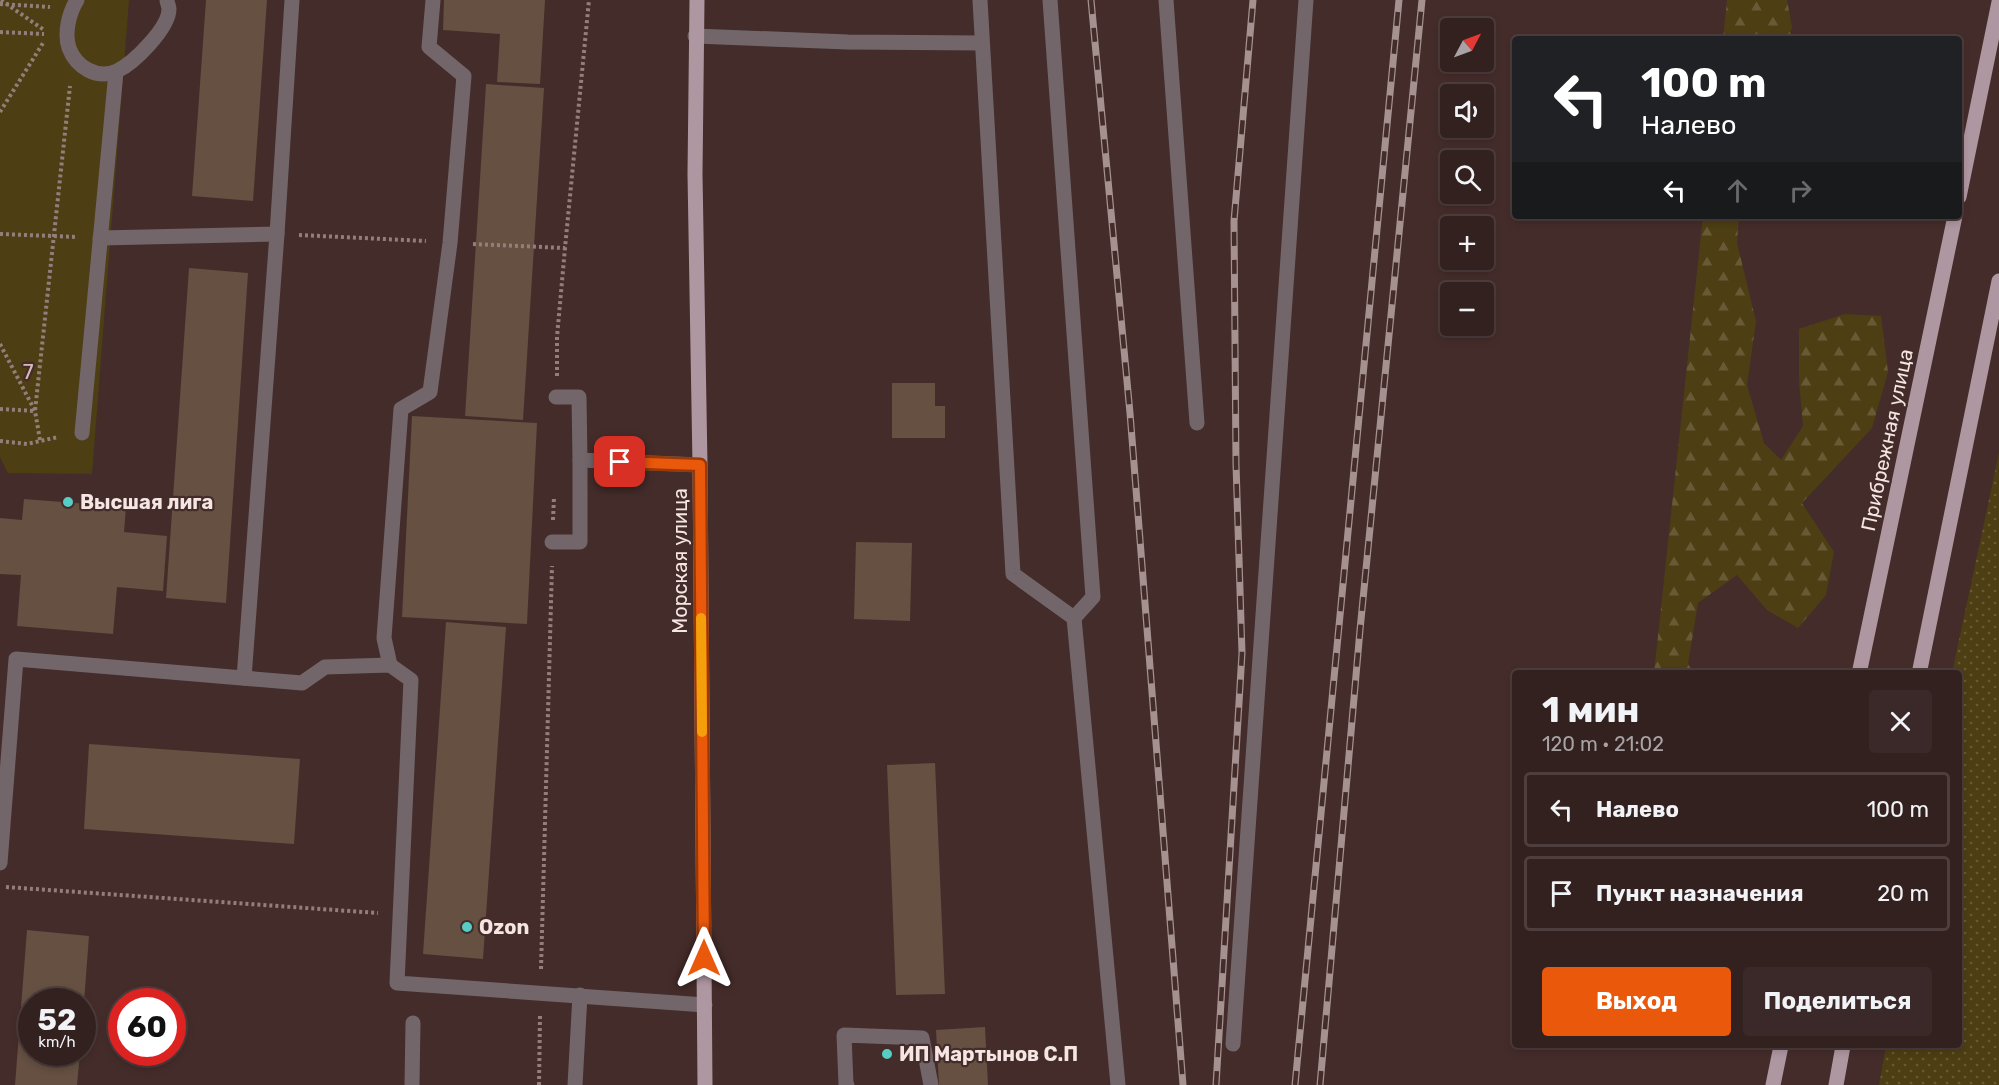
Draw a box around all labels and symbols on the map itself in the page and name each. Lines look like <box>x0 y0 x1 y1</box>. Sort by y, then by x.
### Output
north arrow <box>1440 18 1494 72</box>
street label: Прибрежная улица <box>1856 347 1918 533</box>
district label: 7 <box>23 359 35 384</box>
pin <box>594 436 645 487</box>
street label: Морская улица <box>668 488 692 634</box>
place label: Высшая лига <box>80 490 213 514</box>
marker: Высшая лига <box>61 495 75 509</box>
place label: Ozon <box>479 915 529 939</box>
marker: Ozon <box>460 920 474 934</box>
position arrow <box>672 926 736 990</box>
speed limit sign: 60 <box>108 988 186 1066</box>
place label: ИП Мартынов С.П <box>899 1042 1078 1066</box>
marker: ИП Мартынов С.П <box>880 1047 894 1061</box>

